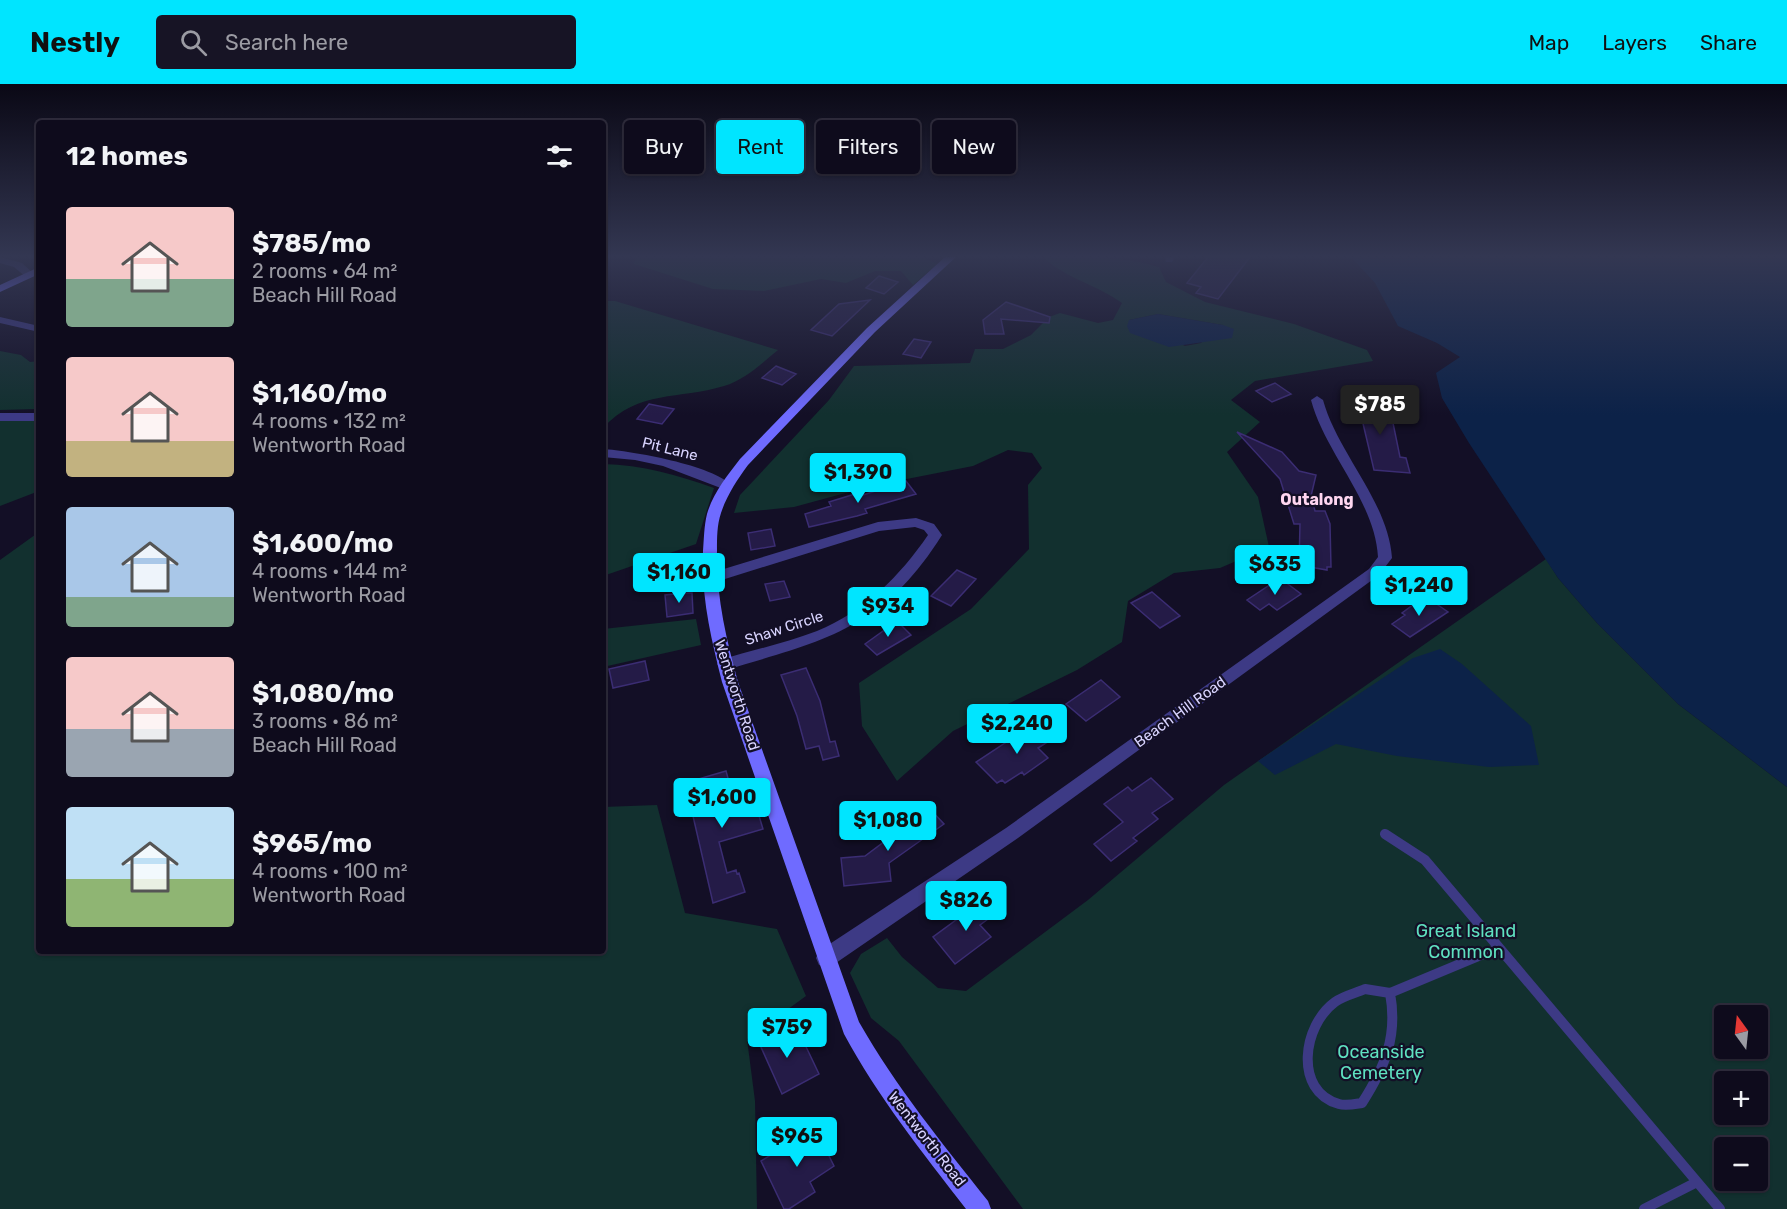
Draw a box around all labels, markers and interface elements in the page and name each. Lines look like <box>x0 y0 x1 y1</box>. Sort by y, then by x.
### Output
search box <box>156 15 576 69</box>
text: Nestly <box>30 26 120 59</box>
icon: search <box>177 26 210 59</box>
text: Search here <box>225 29 348 56</box>
text: Map <box>1528 30 1569 55</box>
text: Layers <box>1602 30 1667 55</box>
text: Share <box>1700 30 1757 55</box>
chip: Buy <box>624 120 704 174</box>
chip: Rent <box>716 120 804 174</box>
chip: Filters <box>816 120 920 174</box>
chip: New <box>932 120 1016 174</box>
icon: filters <box>543 140 576 173</box>
text: 12 homes <box>66 141 188 172</box>
text: $785/mo <box>252 228 371 259</box>
icon: home <box>114 231 186 303</box>
text: 2 rooms · 64 m² <box>252 259 397 283</box>
text: Beach Hill Road <box>252 283 397 307</box>
text: $1,160/mo <box>252 378 387 409</box>
icon: home <box>114 381 186 453</box>
pin: $785 <box>1344 385 1416 436</box>
text: $785 <box>1354 392 1406 416</box>
text: 4 rooms · 132 m² <box>252 409 406 433</box>
text: Wentworth Road <box>252 433 406 457</box>
street label: Pit Lane <box>640 433 700 465</box>
pin: $1,390 <box>809 453 907 504</box>
text: $1,390 <box>824 460 892 484</box>
district label: Outalong <box>1280 490 1354 509</box>
text: $1,600/mo <box>252 528 394 559</box>
icon: home <box>114 531 186 603</box>
pin: $635 <box>1239 545 1311 596</box>
text: $635 <box>1249 552 1301 576</box>
pin: $1,160 <box>630 553 728 604</box>
text: 4 rooms · 144 m² <box>252 559 407 583</box>
text: $1,160 <box>647 560 711 584</box>
pin: $1,240 <box>1370 566 1468 617</box>
text: $1,240 <box>1384 573 1454 597</box>
text: Wentworth Road <box>252 583 406 607</box>
pin: $934 <box>852 587 924 638</box>
text: $934 <box>862 594 914 618</box>
street label: Shaw Circle <box>742 607 826 649</box>
street label: Wentworth Road <box>711 637 763 753</box>
street label: Beach Hill Road <box>1131 673 1229 751</box>
text: $1,080/mo <box>252 678 394 709</box>
icon: home <box>114 681 186 753</box>
pin: $2,240 <box>968 704 1066 755</box>
text: 3 rooms · 86 m² <box>252 709 398 733</box>
text: $2,240 <box>981 711 1053 735</box>
text: Beach Hill Road <box>252 733 397 757</box>
pin: $1,600 <box>673 778 771 829</box>
text: $1,600 <box>688 785 756 809</box>
pin: $1,080 <box>839 801 937 852</box>
text: $1,080 <box>853 808 923 832</box>
text: $965/mo <box>252 828 372 859</box>
icon: home <box>114 831 186 903</box>
text: 4 rooms · 100 m² <box>252 859 408 883</box>
pin: $826 <box>930 881 1002 932</box>
text: Wentworth Road <box>252 883 406 907</box>
text: $826 <box>940 888 992 912</box>
park label: Great Island Common <box>1416 920 1516 963</box>
north arrow <box>1714 1005 1768 1059</box>
map controls <box>1714 1005 1768 1191</box>
pin: $759 <box>751 1008 823 1059</box>
text: $759 <box>762 1015 812 1039</box>
park label: Oceanside Cemetery <box>1337 1041 1425 1084</box>
button: + <box>1714 1071 1768 1125</box>
street label: Wentworth Road <box>884 1088 970 1190</box>
pin: $965 <box>761 1117 833 1168</box>
text: $965 <box>771 1124 823 1148</box>
button: − <box>1714 1137 1768 1191</box>

